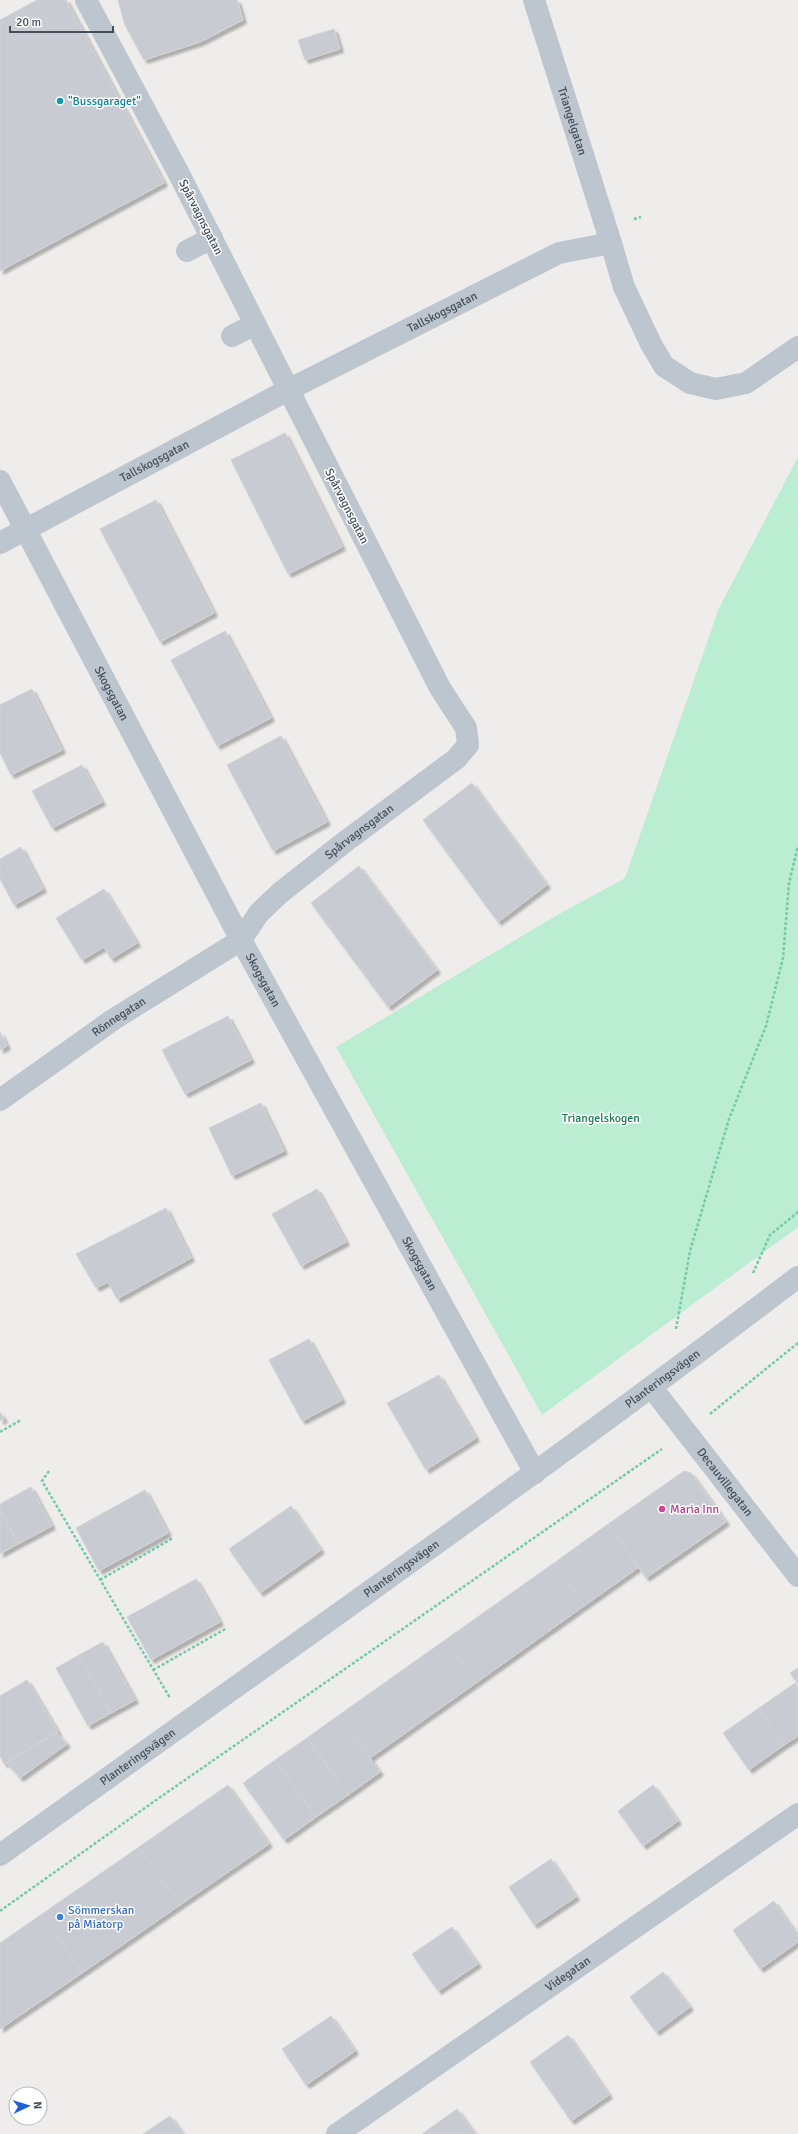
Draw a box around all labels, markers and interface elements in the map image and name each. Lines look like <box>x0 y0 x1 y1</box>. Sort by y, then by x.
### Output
scale bar <box>10 8 113 34</box>
text: 20 m <box>16 15 41 30</box>
street label: Triangelgatan <box>554 85 590 157</box>
place label: "Bussgaraget" <box>68 94 141 109</box>
marker: "Bussgaraget" <box>55 96 65 106</box>
street label: Spårvagnsgatan <box>175 177 226 257</box>
street label: Tallskogsgatan <box>405 289 480 336</box>
street label: Tallskogsgatan <box>118 437 192 486</box>
street label: Spårvagnsgatan <box>321 466 372 546</box>
street label: Skogsgatan <box>91 664 132 724</box>
street label: Spårvagnsgatan <box>322 801 397 863</box>
street label: Skogsgatan <box>242 950 284 1010</box>
street label: Rönnegatan <box>89 994 149 1040</box>
park label: Triangelskogen <box>562 1111 640 1126</box>
street label: Skogsgatan <box>398 1234 440 1294</box>
street label: Planteringsvägen <box>622 1346 703 1412</box>
street label: Decauvillegatan <box>693 1445 756 1520</box>
place label: Maria Inn <box>670 1502 719 1517</box>
marker: Maria Inn <box>657 1504 667 1514</box>
street label: Planteringsvägen <box>361 1537 442 1601</box>
street label: Planteringsvägen <box>97 1725 179 1789</box>
place label: Sömmerskan på Miatorp <box>68 1903 134 1932</box>
marker: Sömmerskan på Miatorp <box>55 1912 65 1922</box>
street label: Videgatan <box>543 1953 594 1995</box>
north arrow <box>8 2086 48 2126</box>
text: N <box>31 2101 44 2110</box>

